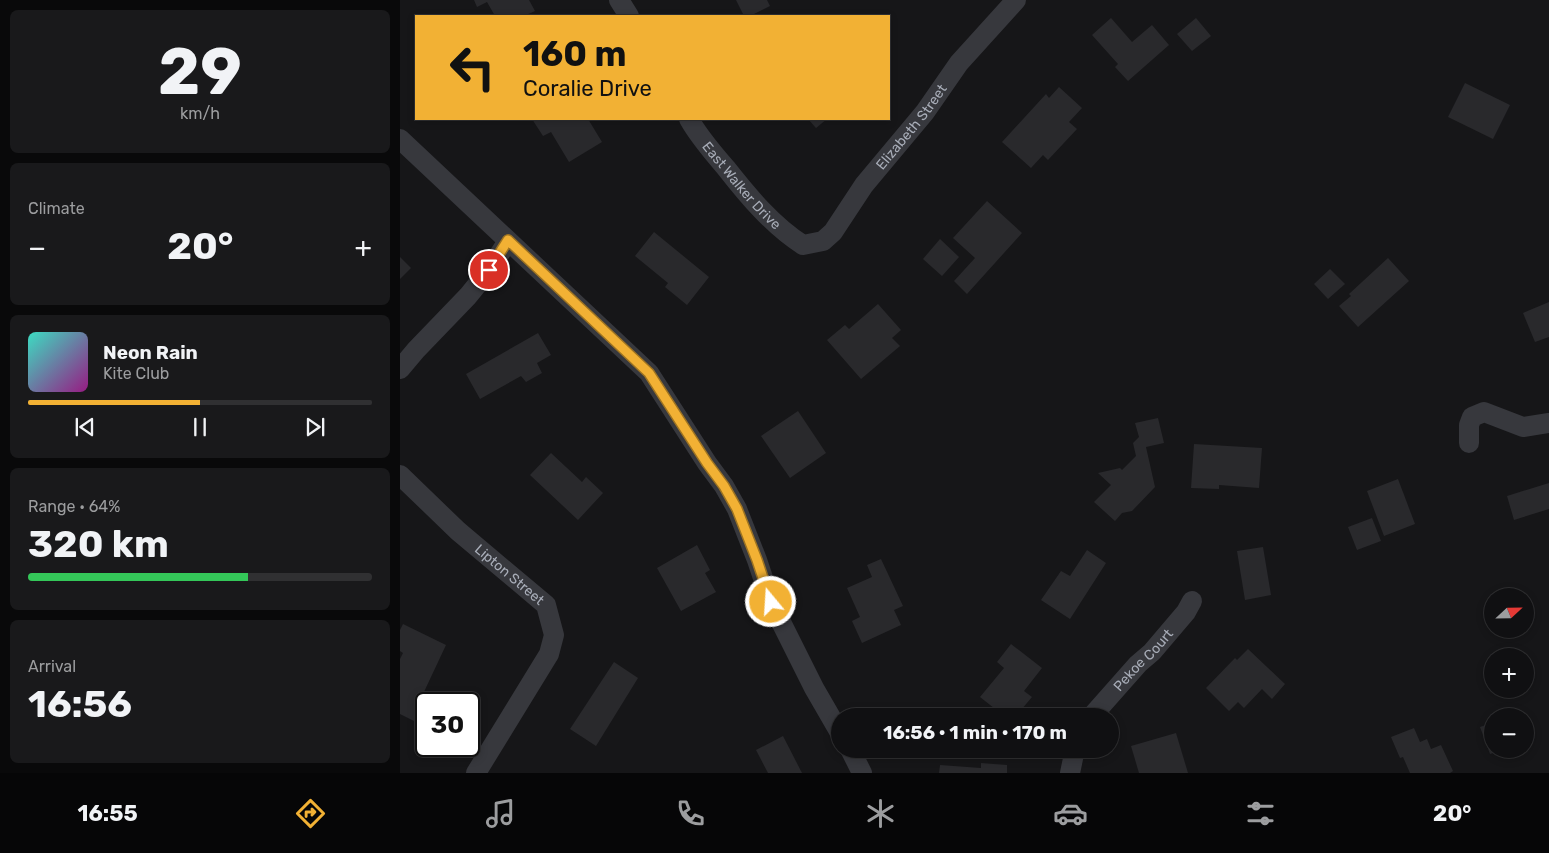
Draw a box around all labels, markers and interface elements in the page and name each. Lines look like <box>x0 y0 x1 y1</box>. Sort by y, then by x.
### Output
text: 29 <box>158 33 242 110</box>
text: 160 m <box>523 33 627 75</box>
icon: left <box>440 35 505 100</box>
text: Coralie Drive <box>523 75 652 102</box>
street label: Elizabeth Street <box>872 80 950 173</box>
text: km/h <box>180 104 220 123</box>
street label: East Walker Drive <box>699 138 785 233</box>
text: Climate <box>28 199 85 218</box>
text: 20° <box>167 223 233 269</box>
text: − <box>28 231 46 264</box>
text: + <box>355 231 372 264</box>
pin <box>468 249 510 291</box>
icon: arrive <box>475 256 503 284</box>
text: Neon Rain <box>103 341 198 364</box>
text: Kite Club <box>103 364 169 383</box>
icon: previous <box>71 413 99 441</box>
icon: pause <box>186 413 214 441</box>
icon: next <box>301 413 329 441</box>
text: Range · 64% <box>28 497 120 516</box>
text: 320 km <box>28 521 169 567</box>
street label: Lipton Street <box>471 540 548 609</box>
position arrow <box>744 575 796 627</box>
north arrow <box>1484 588 1534 638</box>
map controls <box>1484 588 1534 758</box>
street label: Pekoe Court <box>1110 625 1177 695</box>
button: + <box>1484 648 1534 698</box>
text: Arrival <box>28 657 76 676</box>
text: 16:56 <box>28 681 132 727</box>
speed limit sign: 30 <box>415 692 480 757</box>
button: − <box>1484 708 1534 758</box>
text: 16:56 · 1 min · 170 m <box>883 721 1067 744</box>
icon: directions <box>293 796 328 831</box>
icon: music <box>483 796 518 831</box>
icon: phone <box>673 796 708 831</box>
icon: climate <box>863 796 898 831</box>
icon: car <box>1053 796 1088 831</box>
icon: filters <box>1243 796 1278 831</box>
text: 16:55 <box>78 800 138 827</box>
text: 20° <box>1433 800 1471 827</box>

